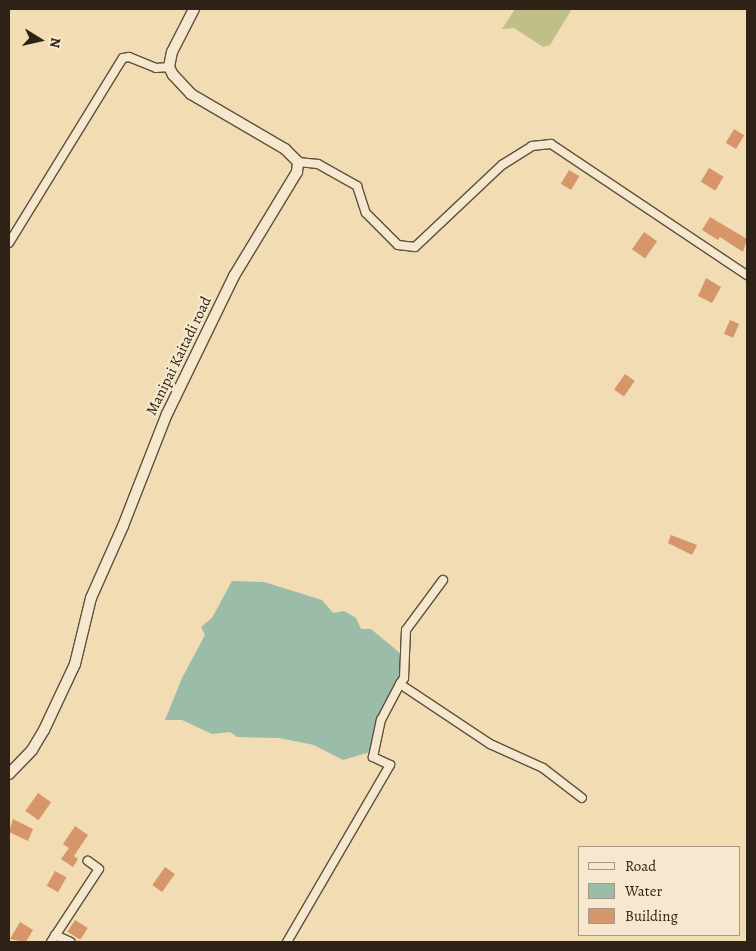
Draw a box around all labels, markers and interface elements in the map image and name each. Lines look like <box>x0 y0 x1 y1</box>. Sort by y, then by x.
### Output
north arrow <box>15 15 65 65</box>
text: N <box>45 36 66 49</box>
street label: Manipai Kaitadi road <box>142 294 216 418</box>
legend <box>578 846 741 936</box>
text: Road <box>625 856 656 876</box>
text: Water <box>625 881 662 901</box>
text: Building <box>625 906 678 926</box>

